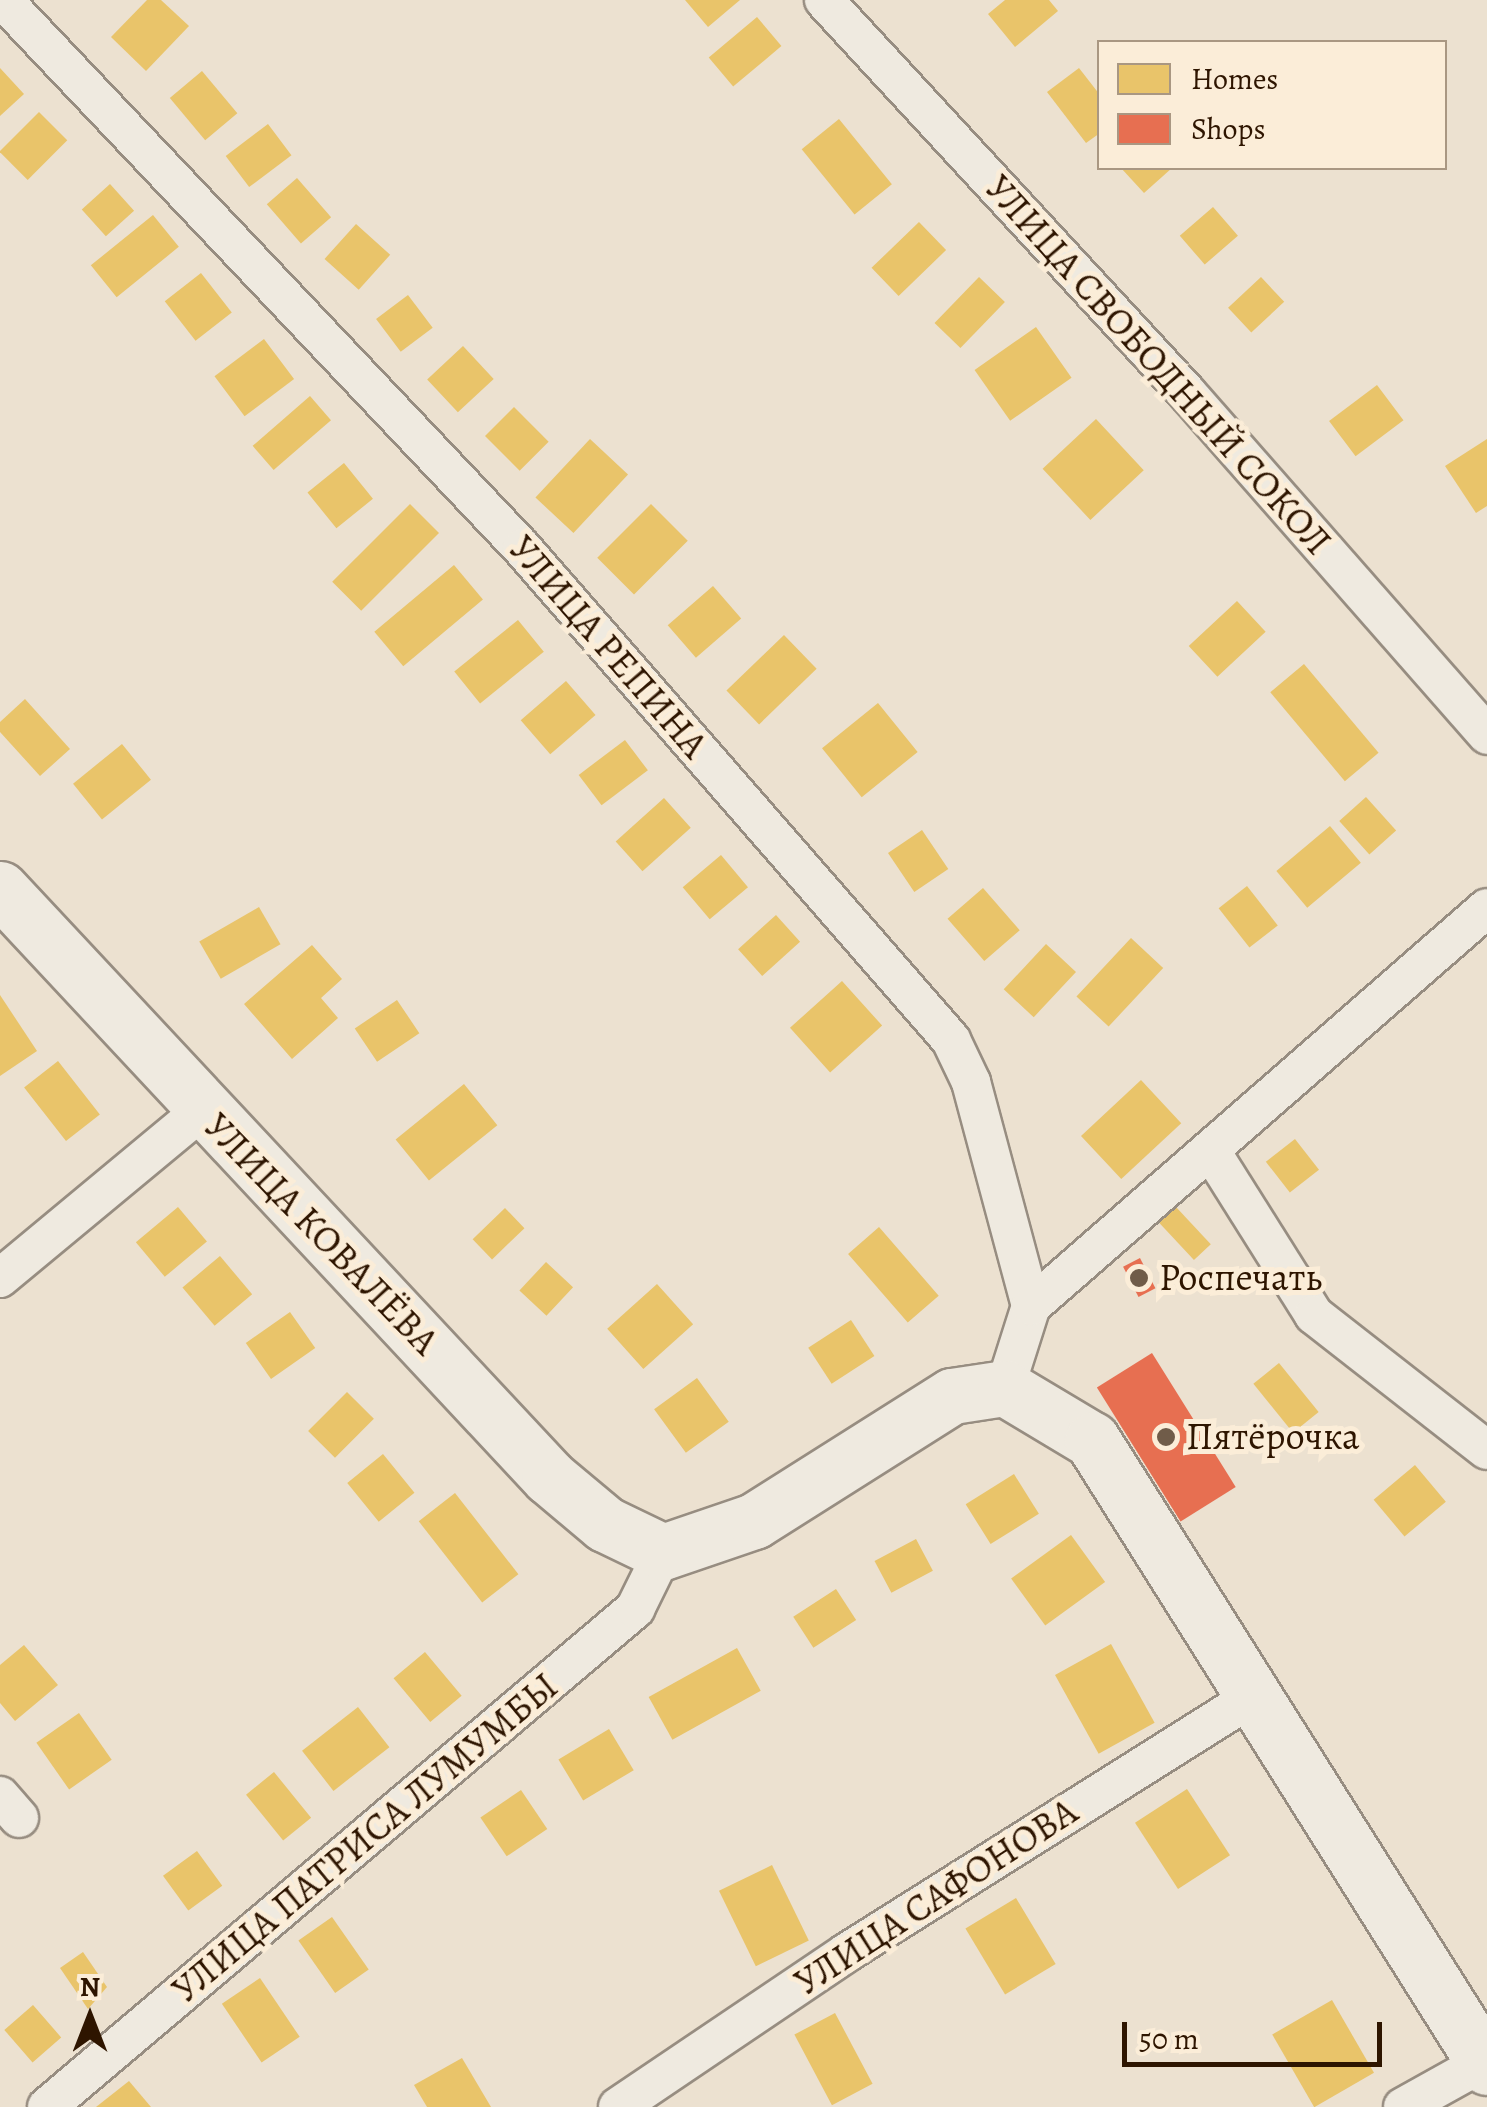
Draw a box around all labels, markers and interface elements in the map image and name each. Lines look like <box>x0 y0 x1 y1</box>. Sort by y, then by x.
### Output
legend <box>1097 40 1447 170</box>
text: Homes <box>1191 59 1278 99</box>
text: Shops <box>1191 109 1265 149</box>
street label: УЛИЦА СВОБОДНЫЙ СОКОЛ <box>975 166 1341 564</box>
street label: УЛИЦА РЕПИНА <box>499 526 717 768</box>
street label: УЛИЦА КОВАЛЁВА <box>194 1104 448 1364</box>
place label: Роспечать <box>1159 1255 1322 1301</box>
marker: Роспечать <box>1128 1267 1150 1289</box>
place label: Пятёрочка <box>1186 1414 1359 1460</box>
marker: Пятёрочка <box>1155 1426 1177 1448</box>
street label: УЛИЦА ПАТРИСА ЛУМУМБЫ <box>163 1663 567 2013</box>
street label: УЛИЦА САФОНОВА <box>786 1789 1086 2005</box>
north arrow <box>40 1967 140 2067</box>
text: N <box>80 1968 100 2006</box>
scale bar <box>1127 2002 1387 2064</box>
text: 50 m <box>1139 2019 1199 2059</box>

